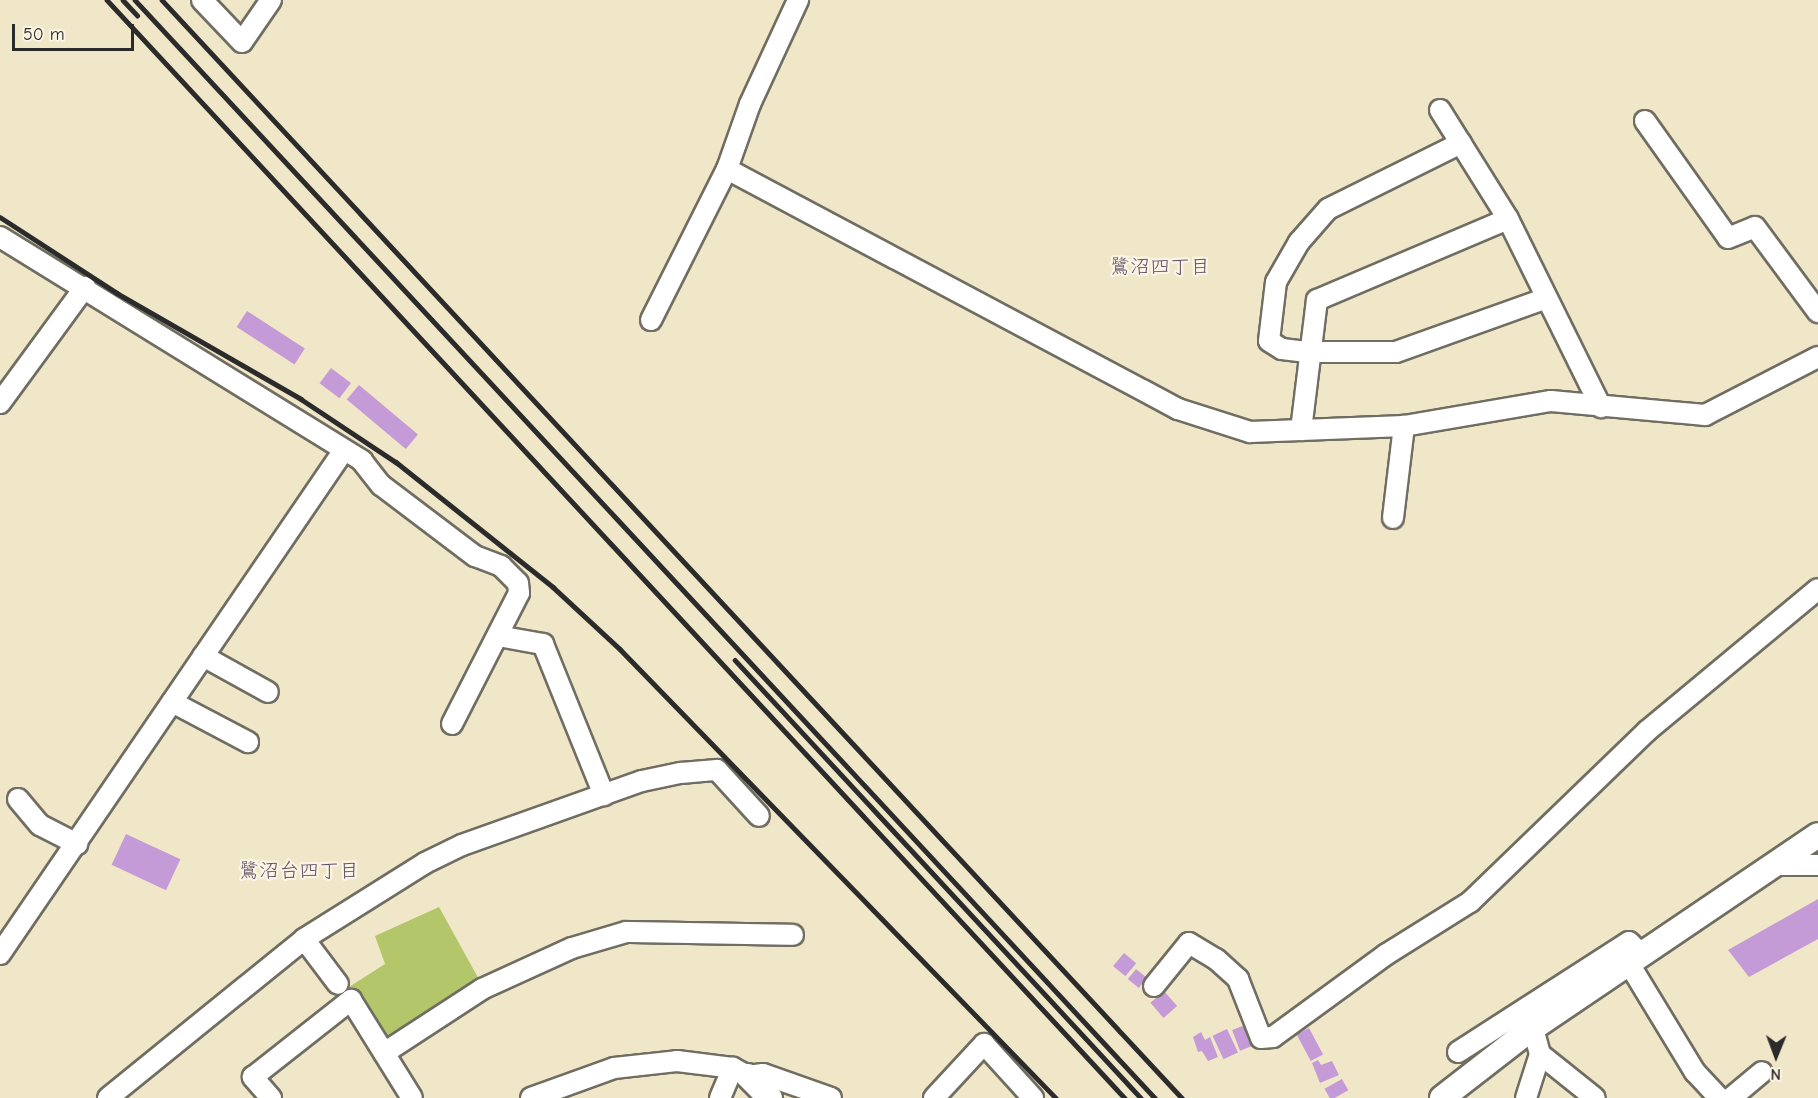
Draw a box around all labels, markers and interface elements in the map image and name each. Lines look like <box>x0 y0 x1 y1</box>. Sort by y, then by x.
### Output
scale bar <box>15 12 136 50</box>
text: 50 m <box>23 24 65 45</box>
district label: 鷺沼四丁目 <box>1110 254 1210 278</box>
district label: 鷺沼台四丁目 <box>239 858 359 882</box>
north arrow <box>1746 1026 1806 1086</box>
text: N <box>1770 1065 1781 1083</box>

